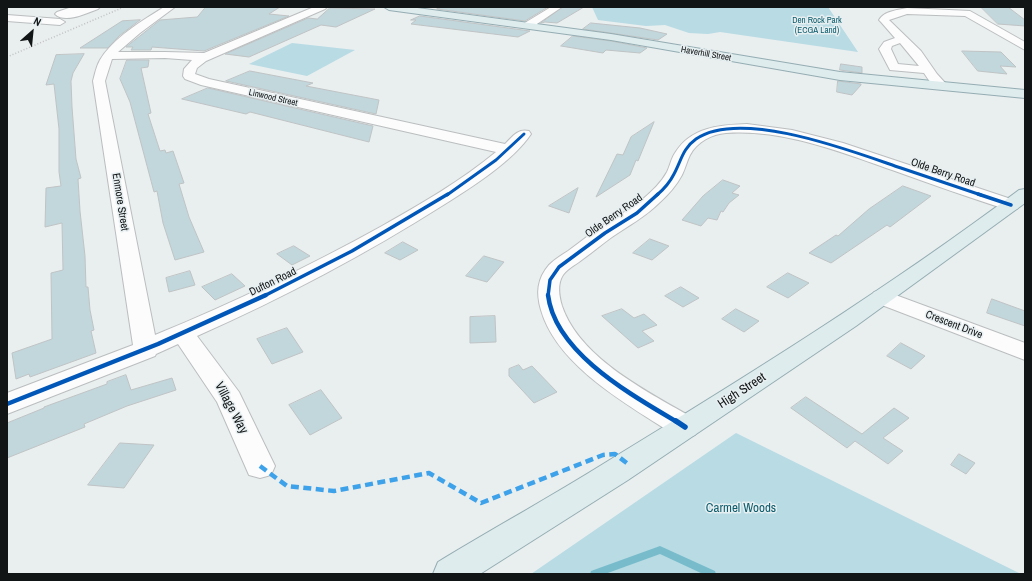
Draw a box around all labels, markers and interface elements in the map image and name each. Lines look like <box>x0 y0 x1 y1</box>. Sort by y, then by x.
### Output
north arrow <box>12 12 52 52</box>
text: N <box>31 14 44 29</box>
park label: Den Rock Park (ECGA Land) <box>792 16 842 37</box>
street label: Haverhill Street <box>680 44 732 64</box>
street label: Linwood Street <box>248 87 298 109</box>
street label: Olde Berry Road <box>909 156 977 190</box>
street label: Enmore Street <box>109 172 131 232</box>
street label: Olde Berry Road <box>583 191 645 241</box>
street label: Dufton Road <box>247 265 299 299</box>
street label: Crescent Drive <box>924 308 984 342</box>
street label: High Street <box>715 370 769 412</box>
street label: Village Way <box>211 379 251 437</box>
park label: Carmel Woods <box>706 501 776 517</box>

